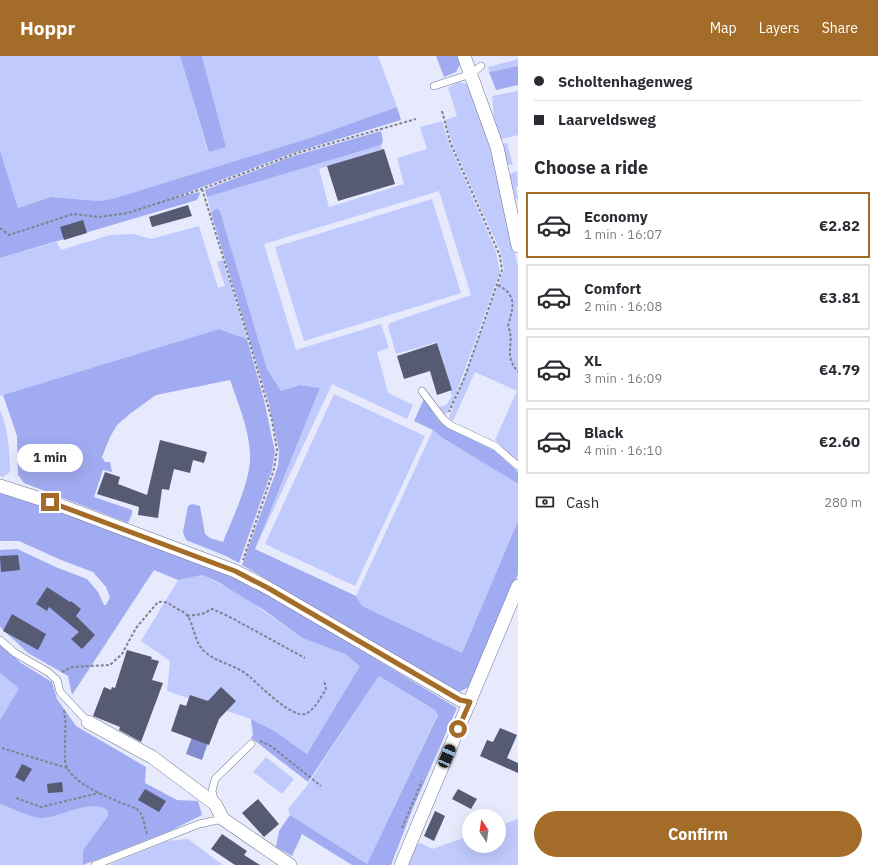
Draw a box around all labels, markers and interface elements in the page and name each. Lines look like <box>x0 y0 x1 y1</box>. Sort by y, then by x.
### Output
text: Hoppr <box>20 16 75 40</box>
text: Map <box>710 19 737 37</box>
text: Layers <box>759 19 800 37</box>
text: Share <box>822 19 858 37</box>
text: Scholtenhagenweg <box>558 72 692 91</box>
text: Laarveldsweg <box>558 110 656 129</box>
text: Choose a ride <box>534 156 648 179</box>
icon: car <box>536 207 572 243</box>
text: Economy <box>584 207 648 226</box>
text: €2.82 <box>819 216 860 235</box>
text: 1 min · 16:07 <box>584 226 662 243</box>
icon: car <box>536 279 572 315</box>
text: Comfort <box>584 279 641 298</box>
text: €3.81 <box>819 288 860 307</box>
text: 2 min · 16:08 <box>584 298 662 315</box>
icon: car <box>536 351 572 387</box>
text: XL <box>584 351 602 370</box>
text: €4.79 <box>819 360 860 379</box>
text: 3 min · 16:09 <box>584 370 662 387</box>
icon: car <box>536 423 572 459</box>
text: Black <box>584 423 624 442</box>
text: €2.60 <box>819 432 860 451</box>
text: 4 min · 16:10 <box>584 442 662 459</box>
callout: 1 min <box>17 444 83 472</box>
text: 1 min <box>33 449 67 466</box>
icon: cash <box>534 491 556 513</box>
route end <box>41 493 59 511</box>
text: Cash <box>566 493 599 512</box>
text: 280 m <box>824 494 862 511</box>
route start <box>449 720 467 738</box>
car <box>437 743 457 769</box>
north arrow <box>462 809 506 853</box>
map controls <box>462 809 506 853</box>
button: Confirm <box>534 811 862 857</box>

